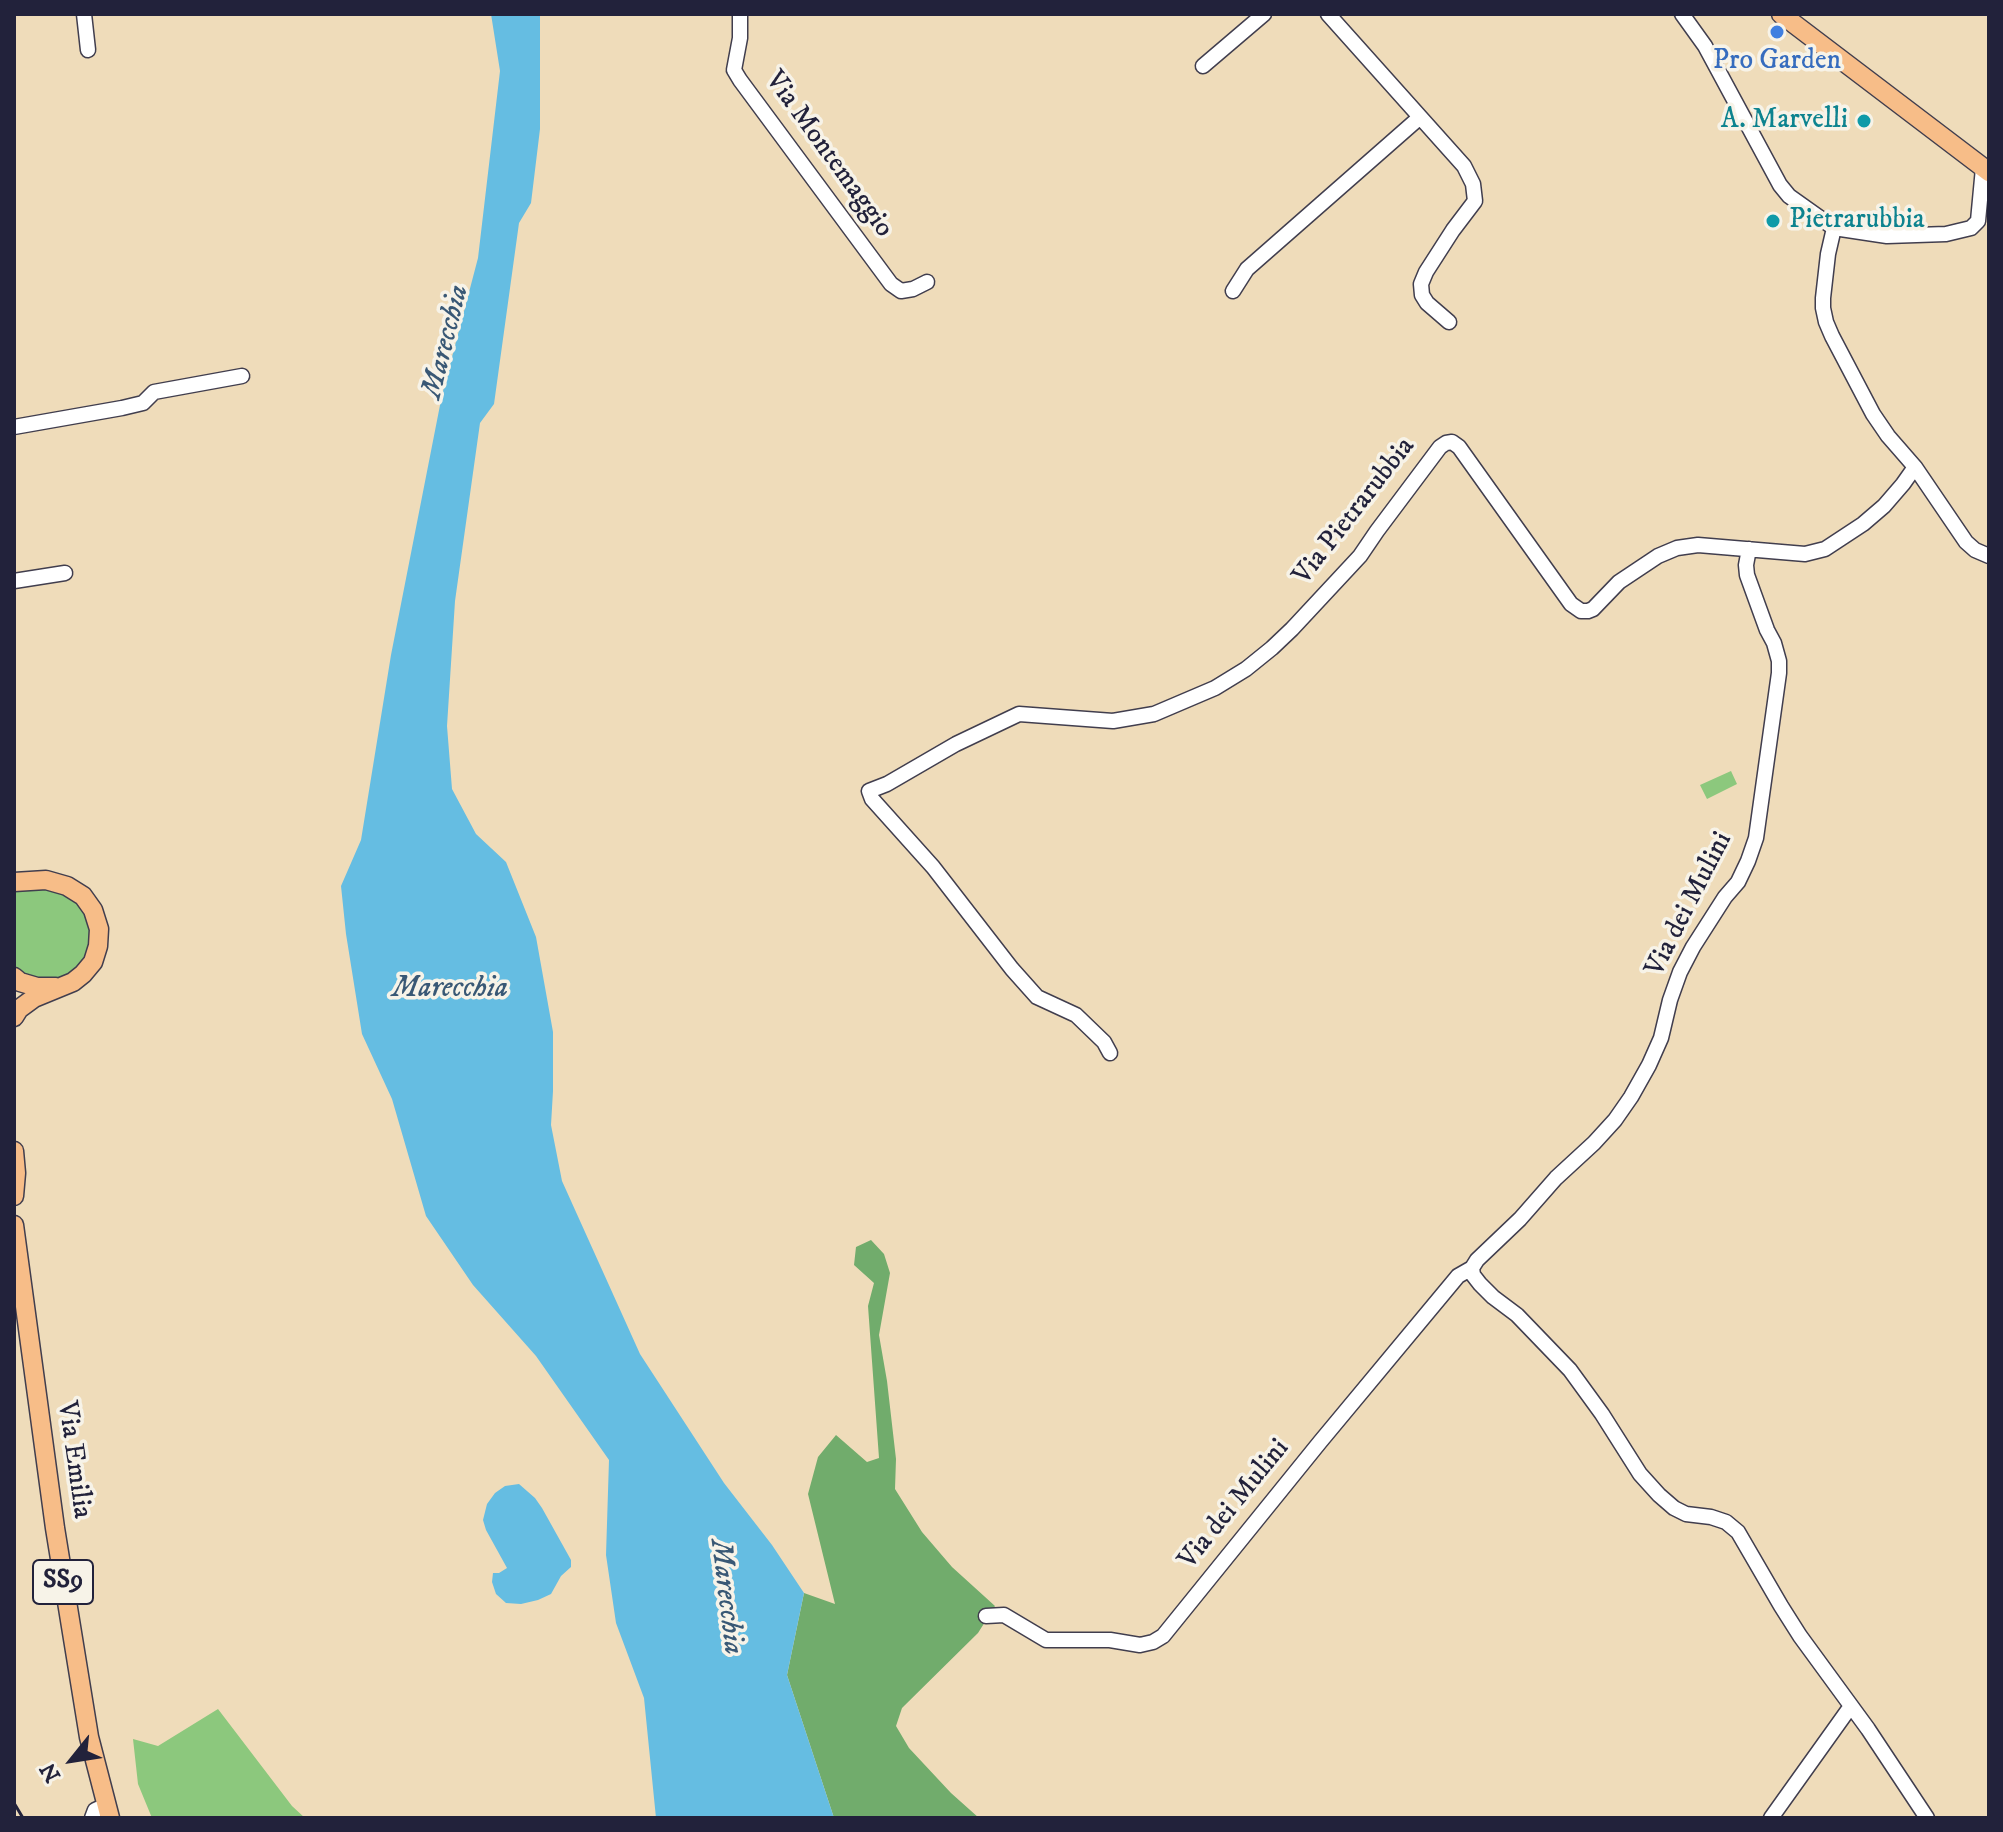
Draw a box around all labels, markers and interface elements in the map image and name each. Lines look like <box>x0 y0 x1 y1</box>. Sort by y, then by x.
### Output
marker: Pro Garden <box>1768 23 1786 41</box>
place label: Pro Garden <box>1713 45 1841 79</box>
street label: Via Montemaggio <box>756 65 900 245</box>
place label: A. Marvelli <box>1721 104 1848 138</box>
marker: A. Marvelli <box>1855 112 1873 130</box>
place label: Pietrarubbia <box>1789 204 1925 238</box>
marker: Pietrarubbia <box>1764 212 1782 230</box>
water label: Marecchia <box>416 281 478 403</box>
street label: Via Pietrarubbia <box>1287 431 1423 593</box>
street label: Via dei Mulini <box>1639 827 1741 983</box>
water label: Marecchia <box>392 972 508 1008</box>
street label: Via Emilia <box>48 1399 98 1521</box>
street label: Via dei Mulini <box>1172 1433 1298 1577</box>
water label: Marecchia <box>700 1537 750 1657</box>
road number: SS9 <box>33 1560 93 1604</box>
north arrow <box>32 1720 112 1800</box>
text: N <box>35 1758 67 1787</box>

